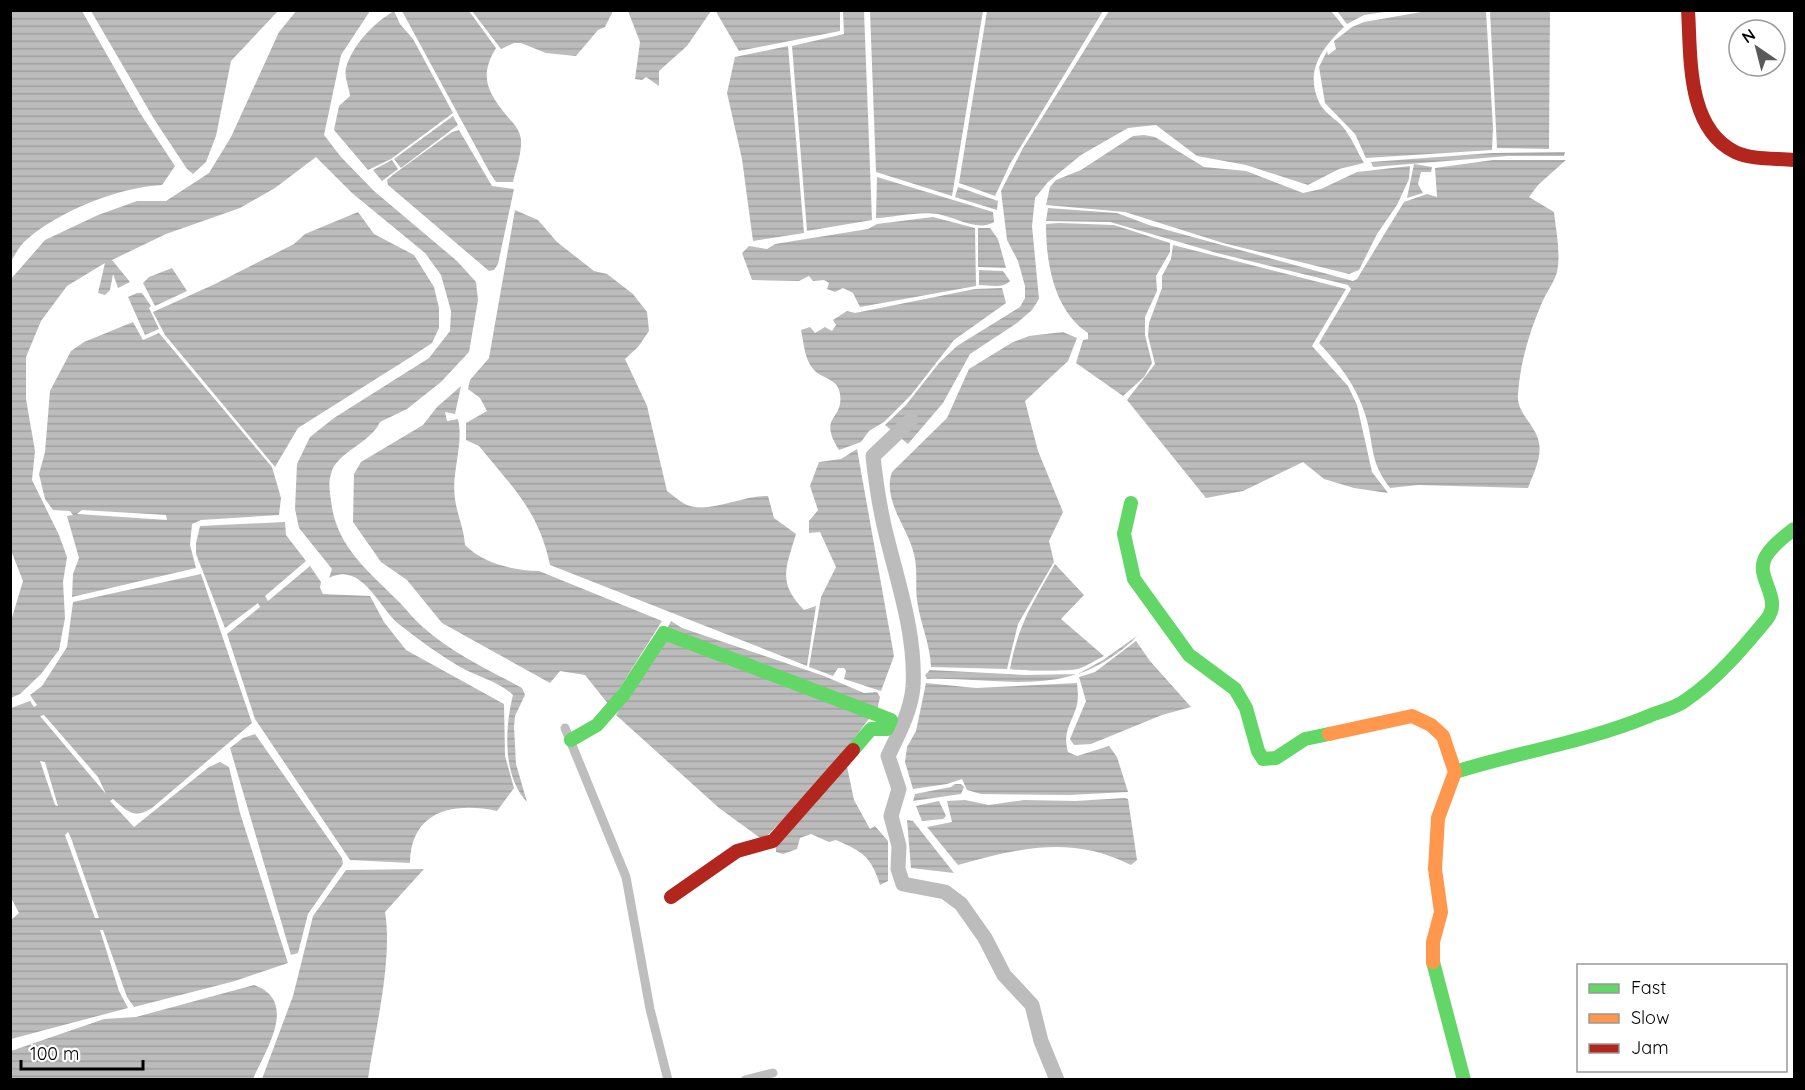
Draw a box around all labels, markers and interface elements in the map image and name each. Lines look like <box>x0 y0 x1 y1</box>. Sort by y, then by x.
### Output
north arrow <box>1727 18 1787 78</box>
text: N <box>1738 24 1759 47</box>
legend <box>1577 964 1787 1072</box>
text: Fast <box>1631 976 1666 999</box>
text: Slow <box>1631 1006 1669 1029</box>
scale bar <box>21 1033 142 1071</box>
text: Jam <box>1631 1036 1669 1059</box>
text: 100 m <box>30 1042 79 1065</box>

